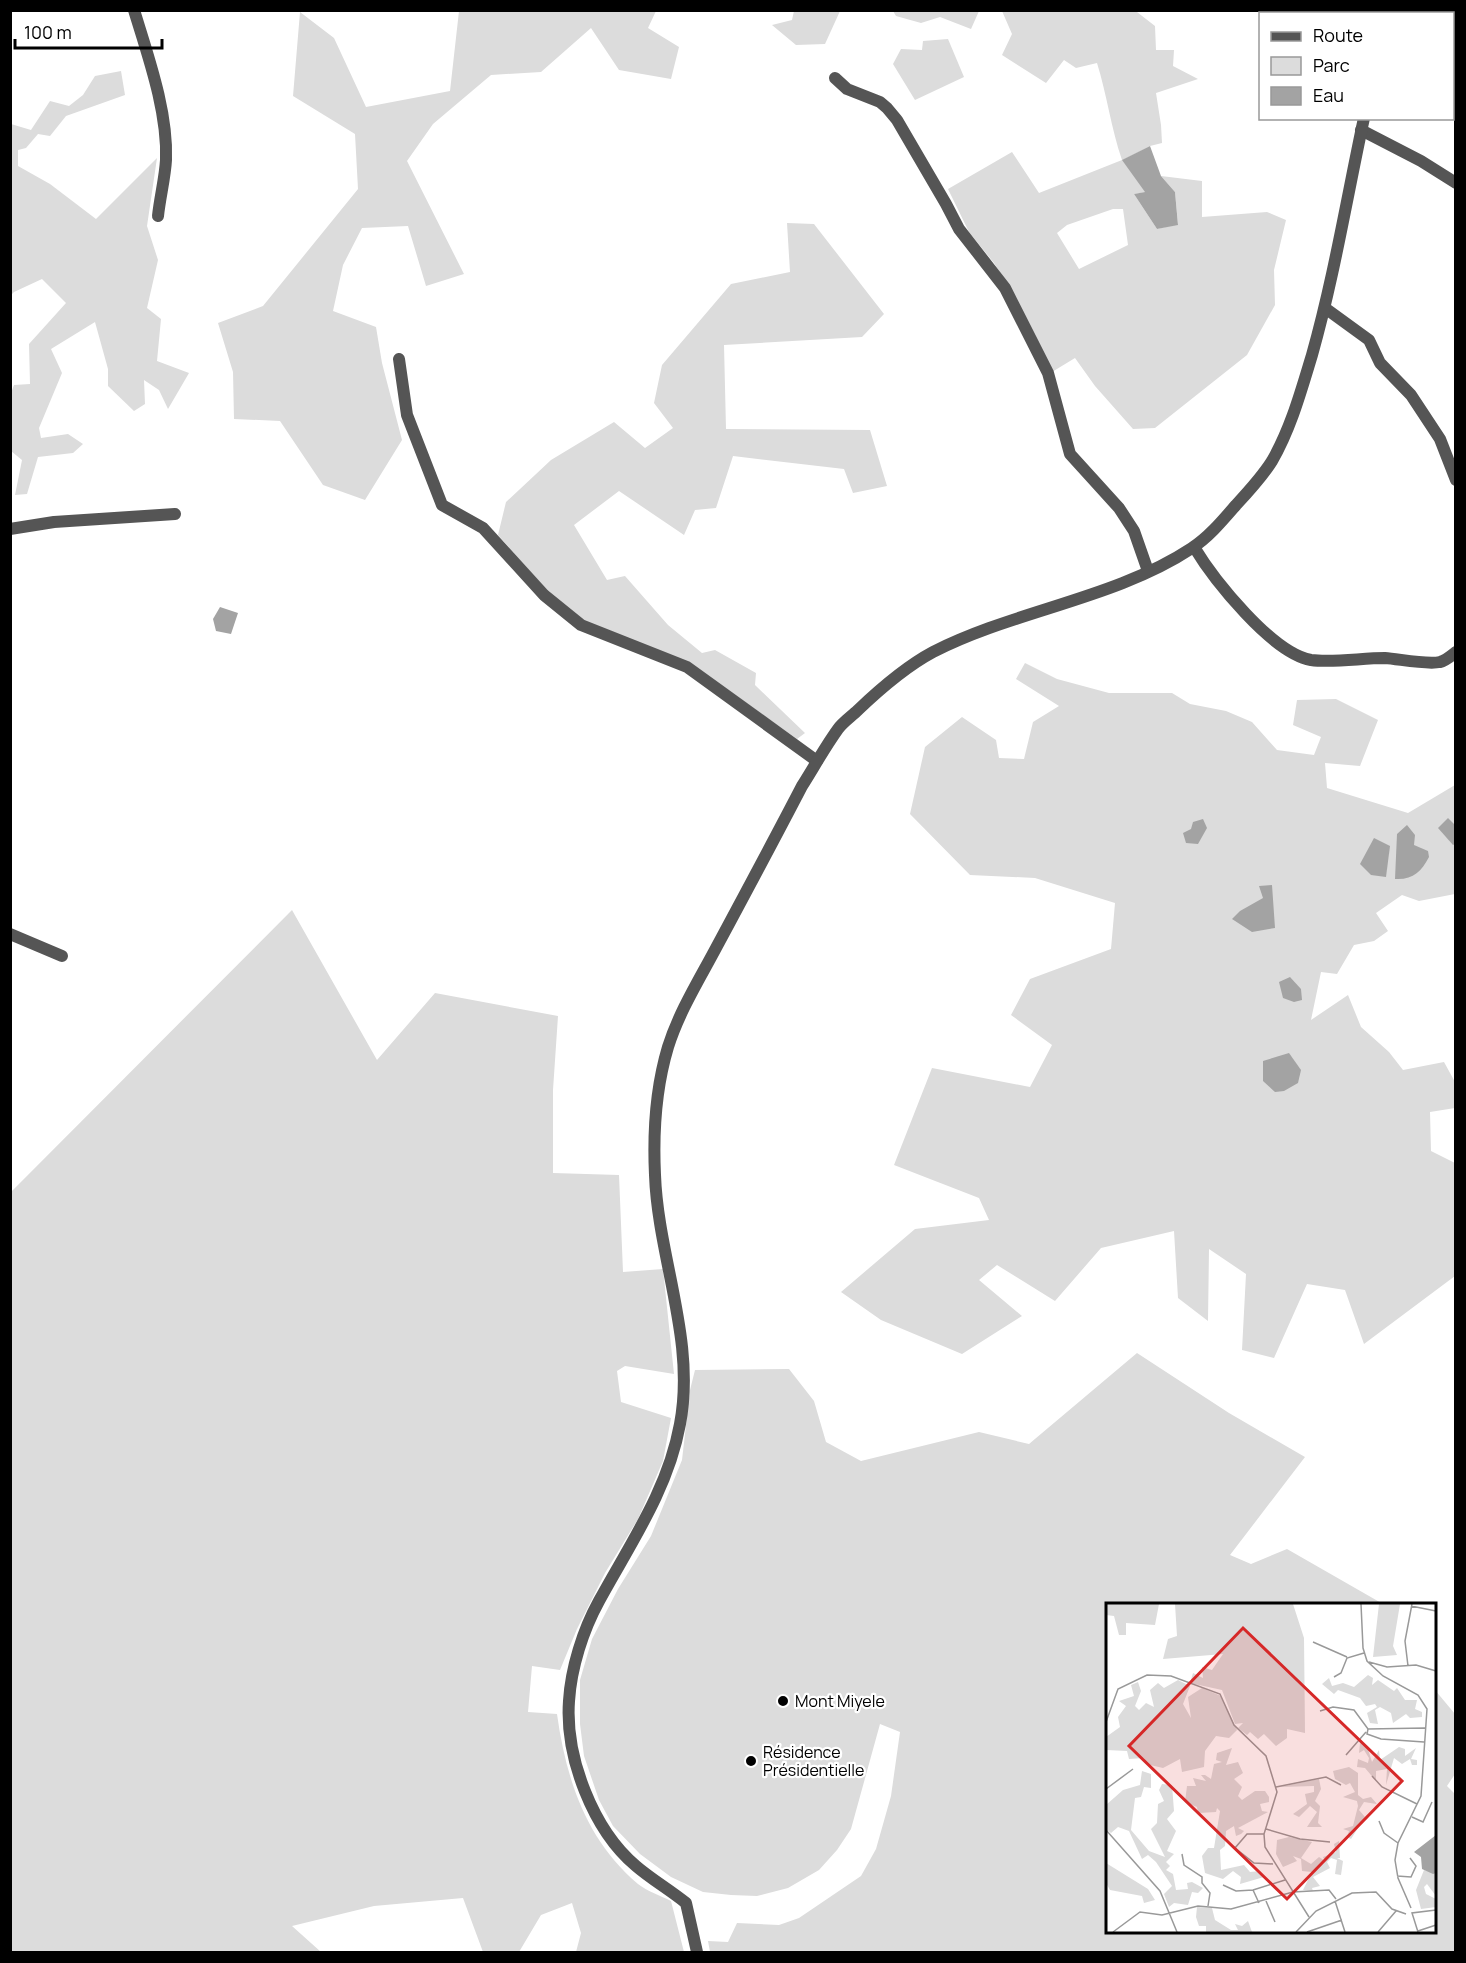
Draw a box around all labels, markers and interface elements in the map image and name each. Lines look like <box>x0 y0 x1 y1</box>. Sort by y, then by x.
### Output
scale bar <box>15 12 162 50</box>
legend <box>1259 12 1454 120</box>
text: 100 m <box>24 20 72 44</box>
text: Route <box>1313 23 1363 47</box>
text: Parc <box>1313 53 1350 77</box>
text: Eau <box>1313 83 1344 107</box>
inset map <box>1106 1603 1436 1933</box>
place label: Mont Miyele <box>795 1690 885 1712</box>
marker: Mont Miyele <box>776 1694 790 1708</box>
place label: Résidence Présidentielle <box>763 1741 864 1781</box>
marker: Résidence Présidentielle <box>744 1754 758 1768</box>

